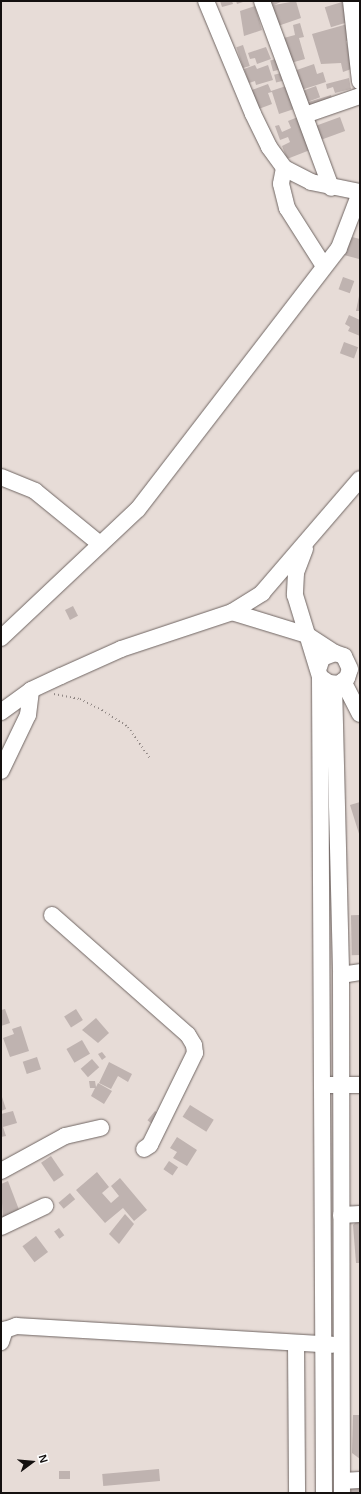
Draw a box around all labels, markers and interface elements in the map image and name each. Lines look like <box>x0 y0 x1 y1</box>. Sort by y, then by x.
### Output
north arrow <box>12 1442 52 1482</box>
text: N <box>37 1453 50 1464</box>

